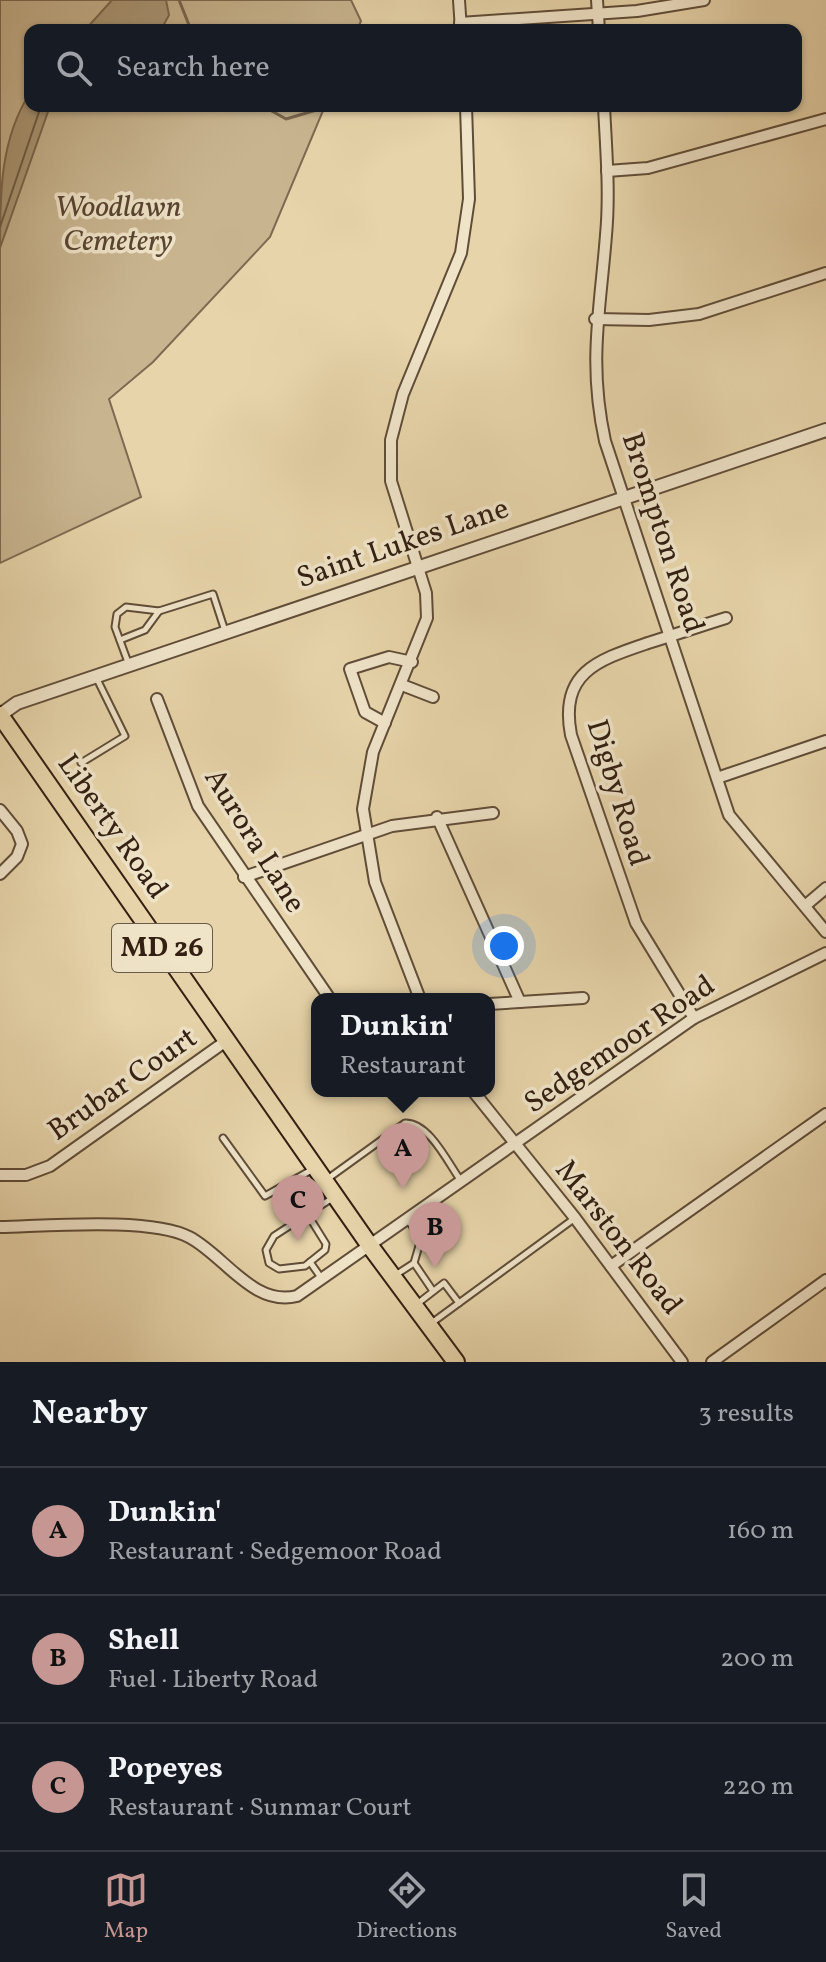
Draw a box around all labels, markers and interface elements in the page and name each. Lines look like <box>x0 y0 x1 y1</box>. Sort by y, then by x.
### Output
search box <box>24 24 802 112</box>
icon: search <box>52 46 96 90</box>
text: Search here <box>116 47 270 89</box>
park label: Woodlawn Cemetery <box>55 187 181 263</box>
street label: Brompton Road <box>610 427 714 639</box>
street label: Saint Lukes Lane <box>291 488 515 600</box>
street label: Digby Road <box>575 714 659 872</box>
street label: Liberty Road <box>46 746 178 908</box>
street label: Aurora Lane <box>193 761 315 921</box>
road number: MD 26 <box>112 924 212 972</box>
your location <box>484 926 524 966</box>
street label: Sedgemoor Road <box>516 966 724 1124</box>
popup <box>311 993 495 1097</box>
text: Dunkin' <box>340 1006 454 1048</box>
street label: Brubar Court <box>40 1018 206 1152</box>
text: Restaurant <box>340 1048 466 1084</box>
pin: A <box>377 1123 429 1189</box>
street label: Marston Road <box>544 1152 692 1324</box>
pin: C <box>272 1175 324 1241</box>
pin: B <box>409 1202 461 1268</box>
text: Nearby <box>32 1391 148 1438</box>
text: 3 results <box>698 1396 794 1432</box>
text: Dunkin' <box>108 1492 222 1534</box>
text: A <box>49 1513 67 1549</box>
text: 160 m <box>727 1513 794 1549</box>
text: Restaurant · Sedgemoor Road <box>108 1534 442 1570</box>
text: Shell <box>108 1620 180 1662</box>
text: B <box>49 1641 67 1677</box>
text: 200 m <box>720 1641 794 1677</box>
text: Fuel · Liberty Road <box>108 1662 318 1698</box>
text: Popeyes <box>108 1748 223 1790</box>
text: C <box>50 1769 66 1805</box>
text: 220 m <box>722 1769 794 1805</box>
text: Restaurant · Sunmar Court <box>108 1790 412 1826</box>
tab: Map <box>104 1868 148 1947</box>
tab: Directions <box>356 1868 457 1947</box>
tab: Saved <box>665 1868 722 1947</box>

